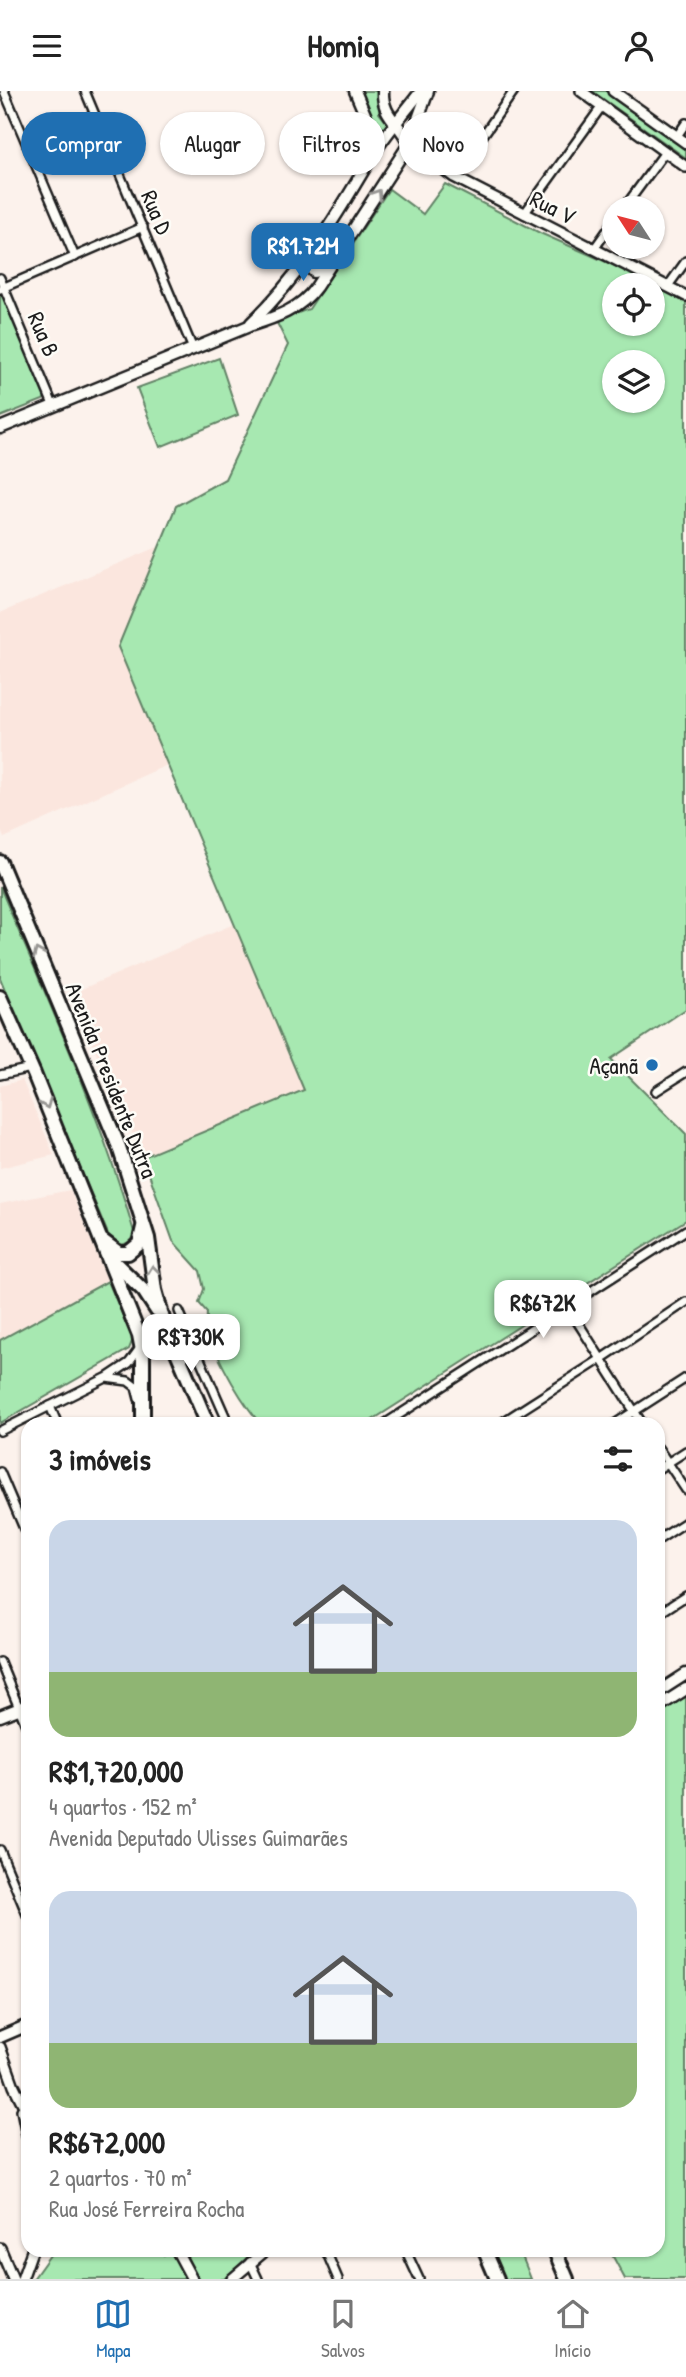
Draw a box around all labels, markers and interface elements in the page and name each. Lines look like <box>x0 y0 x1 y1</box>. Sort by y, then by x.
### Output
text: Homiq <box>307 24 379 67</box>
icon: menu <box>28 27 66 65</box>
icon: person <box>620 27 658 65</box>
chip: Comprar <box>21 112 146 175</box>
chip: Alugar <box>160 112 265 175</box>
chip: Filtros <box>279 112 385 175</box>
chip: Novo <box>399 112 488 175</box>
street label: Rua V <box>525 183 581 231</box>
street label: Rua D <box>134 185 180 239</box>
one-way arrow <box>369 189 382 202</box>
north arrow <box>602 196 665 259</box>
map controls <box>602 196 665 413</box>
pin: R$1.72M <box>238 223 368 283</box>
text: R$1.72M <box>267 230 339 261</box>
button: locate <box>602 273 665 336</box>
street label: Rua B <box>21 307 67 361</box>
button: layers <box>602 350 665 413</box>
one-way arrow <box>32 948 46 960</box>
street label: Avenida Presidente Dutra <box>59 978 165 1182</box>
place label: Açanã <box>589 1050 638 1081</box>
marker: Açanã <box>644 1057 660 1073</box>
one-way arrow <box>38 1098 52 1110</box>
one-way arrow <box>145 1265 160 1276</box>
pin: R$672K <box>486 1281 600 1340</box>
text: R$672K <box>510 1287 576 1318</box>
pin: R$730K <box>134 1315 248 1374</box>
text: R$730K <box>158 1321 224 1352</box>
text: 3 imóveis <box>49 1439 151 1479</box>
icon: filters <box>599 1440 637 1478</box>
icon: home <box>280 1566 406 1692</box>
text: R$1,720,000 <box>49 1751 184 1791</box>
text: 4 quartos · 152 m² <box>49 1791 197 1822</box>
text: Avenida Deputado Ulisses Guimarães <box>49 1822 348 1853</box>
icon: home <box>280 1937 406 2063</box>
text: R$672,000 <box>49 2122 165 2162</box>
text: 2 quartos · 70 m² <box>49 2162 192 2193</box>
text: Rua José Ferreira Rocha <box>49 2193 244 2224</box>
tab: Mapa <box>94 2295 132 2363</box>
tab: Salvos <box>321 2295 365 2363</box>
tab: Início <box>554 2295 592 2363</box>

